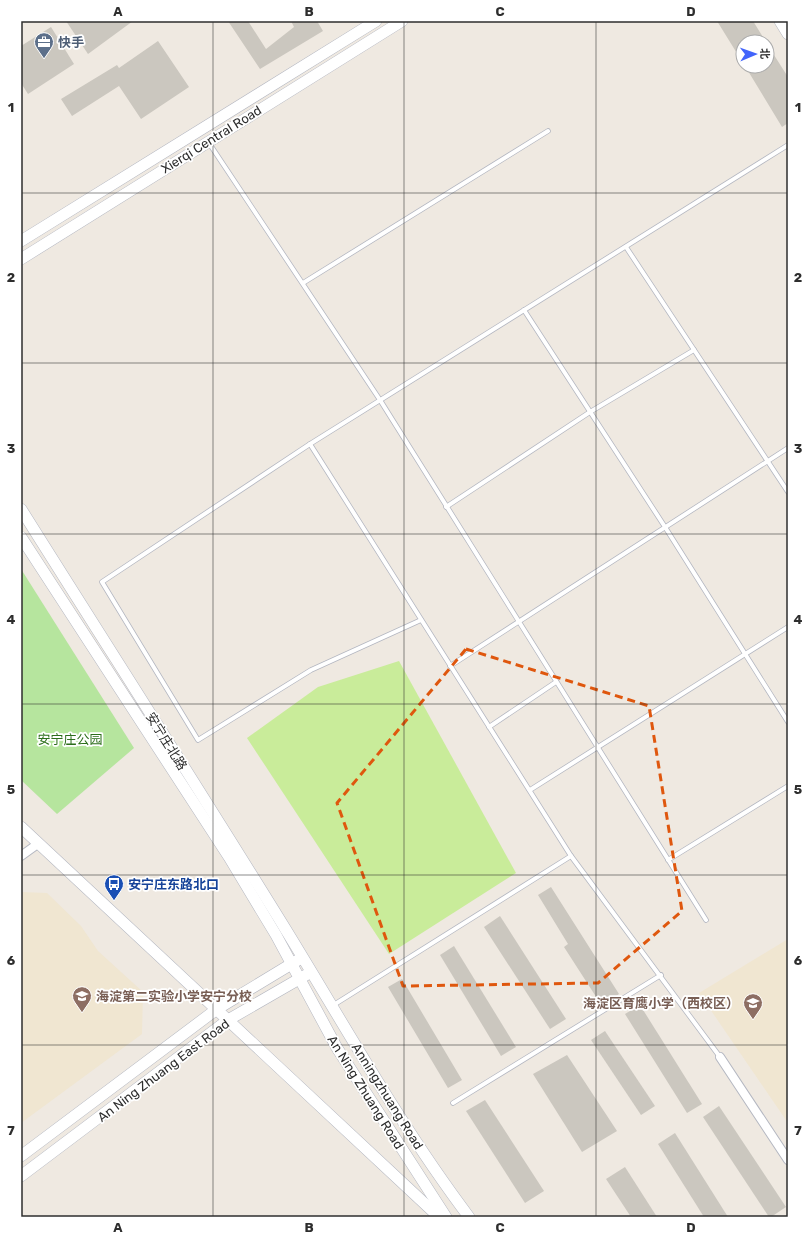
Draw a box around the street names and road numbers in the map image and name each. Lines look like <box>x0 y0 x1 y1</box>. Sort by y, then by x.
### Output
street label: Xierqi Central Road <box>158 102 264 176</box>
street label: 安宁庄北路 <box>143 710 190 773</box>
street label: An Ning Zhuang East Road <box>94 1016 233 1126</box>
street label: An Ning Zhuang Road <box>324 1033 407 1152</box>
street label: Anningzhuang Road <box>348 1040 426 1153</box>

